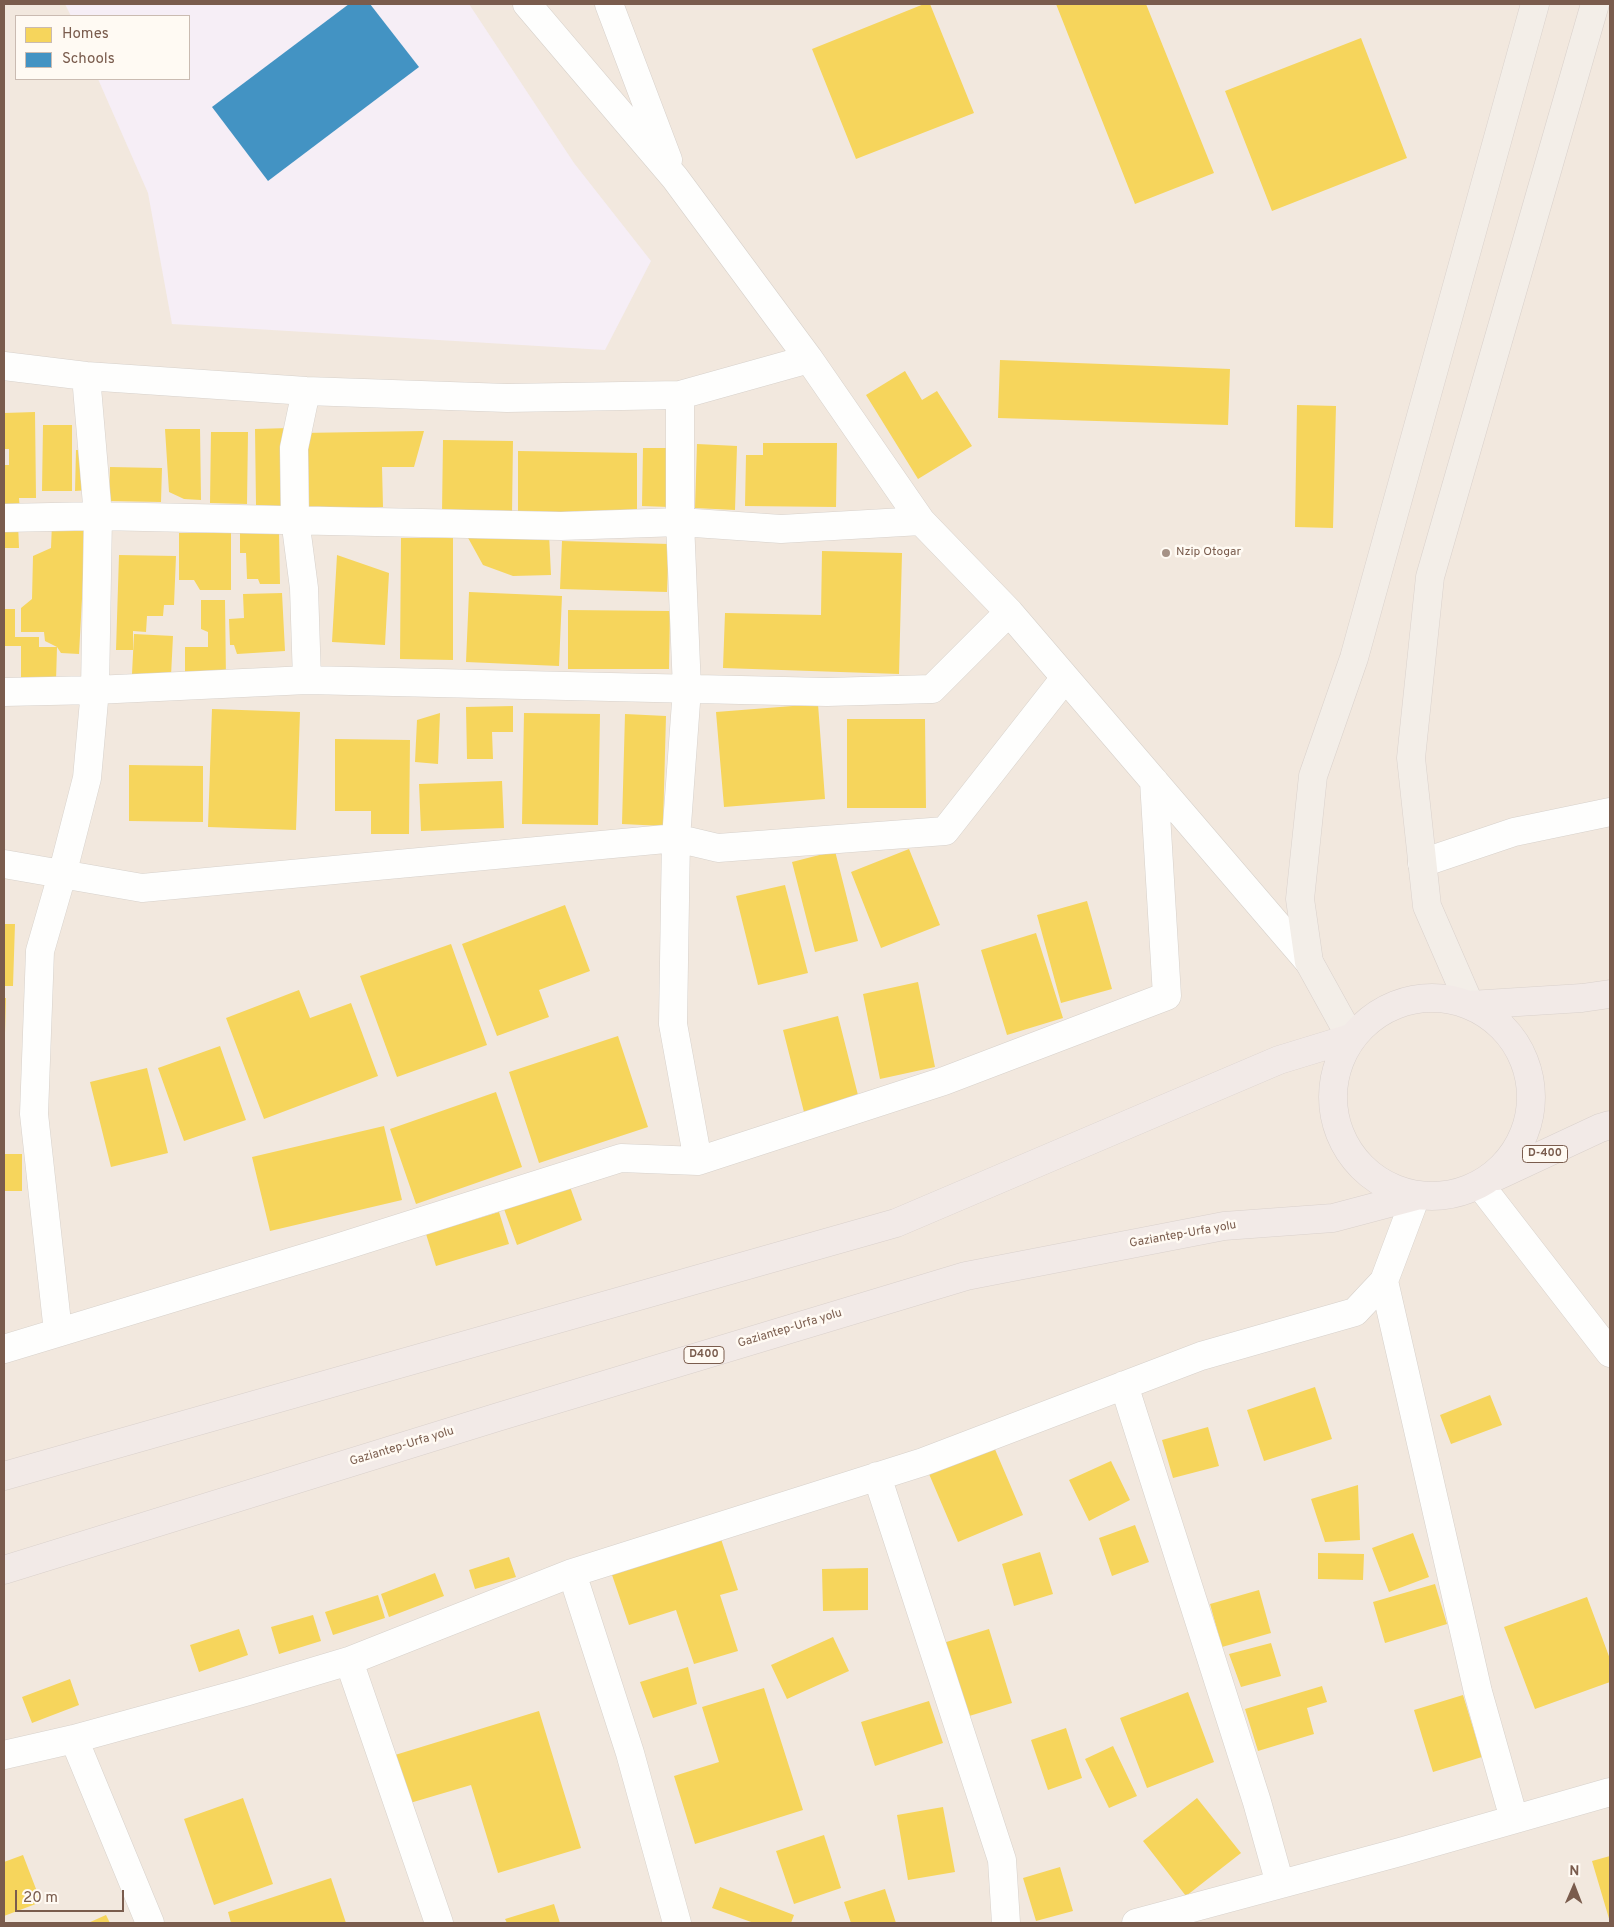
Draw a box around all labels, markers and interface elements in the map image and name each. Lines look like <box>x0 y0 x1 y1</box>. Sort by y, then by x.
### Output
legend <box>15 15 190 80</box>
text: Homes <box>62 25 109 44</box>
text: Schools <box>62 50 115 69</box>
place label: Nzip Otogar <box>1176 546 1241 560</box>
marker: Nzip Otogar <box>1160 547 1172 559</box>
road number: D-400 <box>1522 1146 1568 1162</box>
street label: Gaziantep-Urfa yolu <box>1128 1219 1238 1251</box>
street label: Gaziantep-Urfa yolu <box>736 1306 844 1352</box>
road number: D400 <box>684 1346 724 1364</box>
street label: Gaziantep-Urfa yolu <box>348 1424 456 1470</box>
north arrow <box>1549 1862 1599 1912</box>
text: N <box>1569 1863 1579 1880</box>
scale bar <box>18 1880 126 1912</box>
text: 20 m <box>23 1889 58 1908</box>

